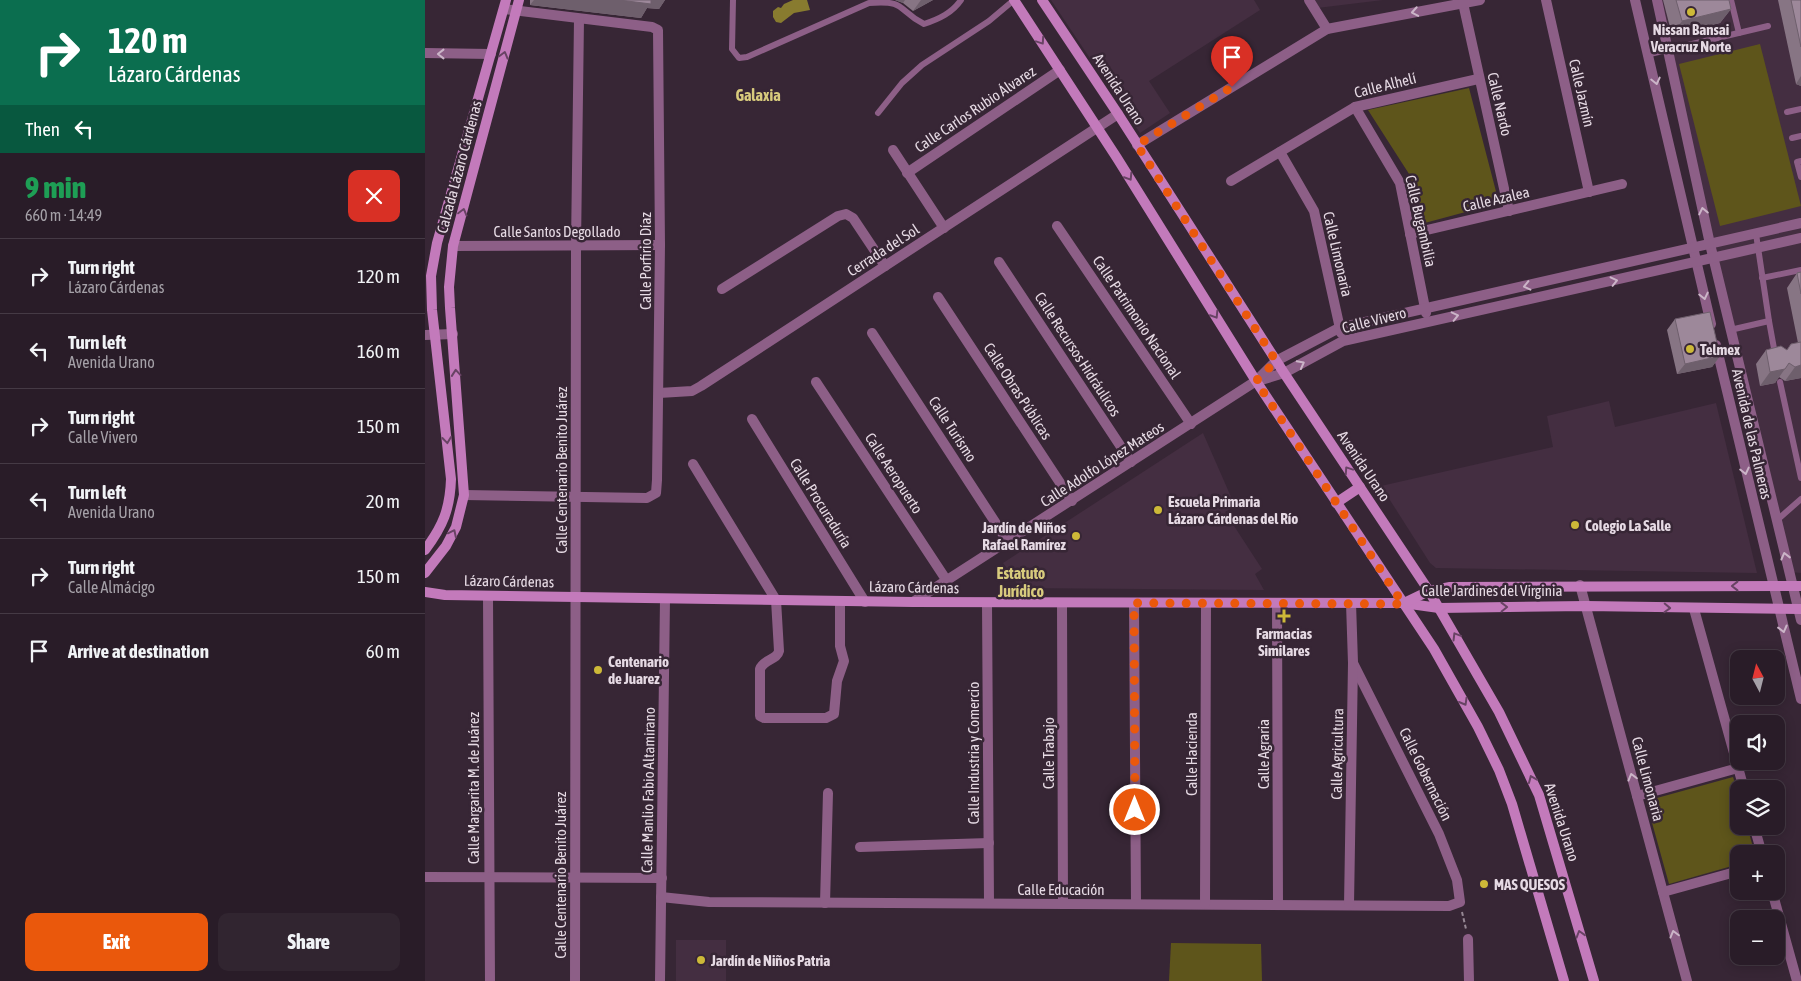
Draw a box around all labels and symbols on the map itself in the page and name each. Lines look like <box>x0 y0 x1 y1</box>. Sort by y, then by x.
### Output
marker: Nissan Bansai Veracruz Norte <box>1685 6 1697 18</box>
one-way arrow <box>1411 7 1420 17</box>
place label: Nissan Bansai Veracruz Norte <box>1650 21 1732 55</box>
one-way arrow <box>1035 35 1044 44</box>
pin <box>1211 36 1253 87</box>
one-way arrow <box>436 49 444 59</box>
street label: Avenida Urano <box>1090 50 1148 128</box>
one-way arrow <box>499 51 509 60</box>
street label: Calle Jazmín <box>1566 57 1598 129</box>
street label: Calle Carlos Rubio Álvarez <box>911 62 1039 156</box>
street label: Calle Alhelí <box>1352 69 1418 101</box>
street label: Calle Nardo <box>1484 71 1516 137</box>
one-way arrow <box>1650 77 1661 86</box>
district label: Galaxia <box>735 86 781 104</box>
street label: Calzada Lázaro Cárdenas <box>433 99 485 235</box>
one-way arrow <box>1123 172 1133 181</box>
street label: Calle Bugambilia <box>1402 173 1440 269</box>
street label: Calle Azalea <box>1461 183 1531 215</box>
one-way arrow <box>1698 206 1709 215</box>
one-way arrow <box>457 208 467 217</box>
street label: Calle Limonaria <box>1320 210 1356 298</box>
street label: Calle Porfirio Díaz <box>637 212 654 310</box>
street label: Cerrada del Sol <box>844 220 922 280</box>
street label: Calle Santos Degollado <box>493 223 621 240</box>
street label: Calle Patrimonio Nacional <box>1090 252 1184 382</box>
one-way arrow <box>1609 276 1618 286</box>
one-way arrow <box>1522 280 1531 291</box>
street label: Calle Recursos Hidráulicos <box>1032 289 1124 419</box>
one-way arrow <box>1698 291 1709 300</box>
street label: Calle Vivero <box>1340 304 1408 336</box>
one-way arrow <box>1208 310 1218 319</box>
one-way arrow <box>1451 311 1460 322</box>
street label: Calle Obras Públicas <box>980 340 1056 442</box>
place label: Telmex <box>1700 341 1740 358</box>
marker: Telmex <box>1684 343 1696 355</box>
one-way arrow <box>1296 360 1305 370</box>
street label: Avenida de las Palmeras <box>1729 367 1775 501</box>
one-way arrow <box>451 368 462 376</box>
street label: Calle Centenario Benito Juárez <box>553 386 570 554</box>
street label: Calle Turismo <box>926 393 980 465</box>
street label: Calle Adolfo López Mateos <box>1037 418 1167 510</box>
street label: Avenida Urano <box>1334 428 1394 504</box>
street label: Calle Aeropuerto <box>862 430 926 516</box>
one-way arrow <box>441 436 451 445</box>
street label: Calle Procuraduría <box>787 455 855 551</box>
one-way arrow <box>1345 466 1355 475</box>
one-way arrow <box>1739 466 1750 475</box>
place label: Escuela Primaria Lázaro Cárdenas del Río <box>1168 493 1298 527</box>
marker: Escuela Primaria Lázaro Cárdenas del Río <box>1152 504 1164 516</box>
place label: Colegio La Salle <box>1585 517 1671 534</box>
place label: Jardín de Niños Rafael Ramírez <box>981 519 1067 553</box>
marker: Colegio La Salle <box>1569 519 1581 531</box>
one-way arrow <box>447 529 457 538</box>
marker: Jardín de Niños Rafael Ramírez <box>1070 530 1082 542</box>
one-way arrow <box>1780 551 1791 560</box>
district label: Estatuto Jurídico <box>997 564 1046 600</box>
street label: Lázaro Cárdenas <box>464 572 554 590</box>
street label: Lázaro Cárdenas <box>869 578 959 596</box>
one-way arrow <box>1731 581 1738 591</box>
street label: Calle Jardines del Virginia <box>1422 582 1562 599</box>
one-way arrow <box>1501 602 1509 612</box>
one-way arrow <box>1664 603 1671 613</box>
marker: Farmacias Similares <box>1278 610 1290 622</box>
one-way arrow <box>1777 624 1788 633</box>
place label: Farmacias Similares <box>1256 625 1313 659</box>
one-way arrow <box>1452 632 1462 641</box>
north arrow <box>1730 650 1785 705</box>
place label: Centenario de Juarez <box>608 653 669 687</box>
marker: Centenario de Juarez <box>592 664 604 676</box>
street label: Calle Industria y Comercio <box>965 682 982 824</box>
one-way arrow <box>1458 696 1468 705</box>
street label: Calle Manlio Fabio Altamirano <box>638 707 658 873</box>
street label: Calle Agricultura <box>1328 708 1346 800</box>
street label: Calle Margarita M. de Juárez <box>465 711 482 864</box>
street label: Calle Hacienda <box>1183 712 1200 796</box>
street label: Calle Trabajo <box>1040 717 1057 789</box>
street label: Calle Agraria <box>1255 719 1272 789</box>
street label: Calle Gobernación <box>1396 725 1456 823</box>
street label: Calle Limonaria <box>1629 735 1667 823</box>
one-way arrow <box>1627 773 1638 781</box>
one-way arrow <box>1528 775 1538 784</box>
street label: Avenida Urano <box>1541 781 1583 863</box>
position arrow <box>1108 783 1160 835</box>
street label: Calle Centenario Benito Juárez <box>552 791 569 959</box>
place label: MAS QUESOS <box>1494 876 1566 893</box>
marker: MAS QUESOS <box>1478 878 1490 890</box>
street label: Calle Educación <box>1018 881 1105 898</box>
one-way arrow <box>1670 930 1680 938</box>
one-way arrow <box>1576 931 1586 939</box>
place label: Jardín de Niños Patria <box>710 952 830 969</box>
marker: Jardín de Niños Patria <box>695 954 707 966</box>

